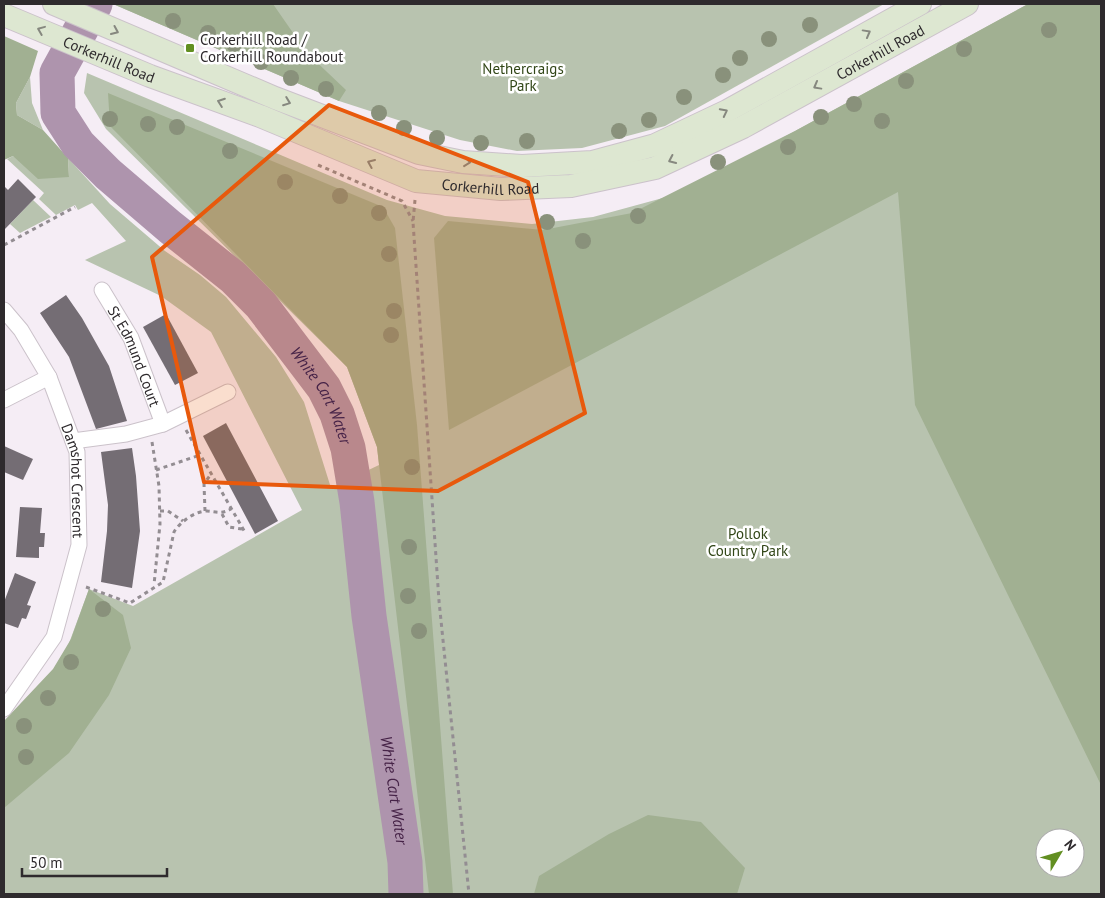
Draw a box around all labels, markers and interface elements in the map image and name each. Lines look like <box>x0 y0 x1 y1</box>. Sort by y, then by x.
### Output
street label: Corkerhill Road <box>833 20 927 84</box>
one-way arrow <box>110 24 119 35</box>
one-way arrow <box>37 26 46 37</box>
place label: Corkerhill Road / Corkerhill Roundabout <box>200 30 343 66</box>
one-way arrow <box>861 30 870 40</box>
street label: Corkerhill Road <box>60 31 158 87</box>
marker: Corkerhill Road / Corkerhill Roundabout <box>184 42 196 54</box>
park label: Nethercraigs Park <box>482 59 564 95</box>
one-way arrow <box>814 80 823 90</box>
one-way arrow <box>282 97 290 107</box>
one-way arrow <box>217 98 226 108</box>
one-way arrow <box>719 108 728 118</box>
one-way arrow <box>668 153 677 164</box>
one-way arrow <box>463 156 471 167</box>
one-way arrow <box>368 158 376 168</box>
street label: Corkerhill Road <box>441 174 540 199</box>
street label: St Edmund Court <box>104 302 165 409</box>
water label: White Cart Water <box>286 342 357 448</box>
street label: Damshot Crescent <box>58 421 88 538</box>
park label: Pollok Country Park <box>708 524 789 560</box>
water label: White Cart Water <box>377 734 413 848</box>
north arrow <box>1035 828 1085 878</box>
text: N <box>1060 836 1080 854</box>
scale bar <box>22 846 168 878</box>
text: 50 m <box>30 853 63 872</box>

